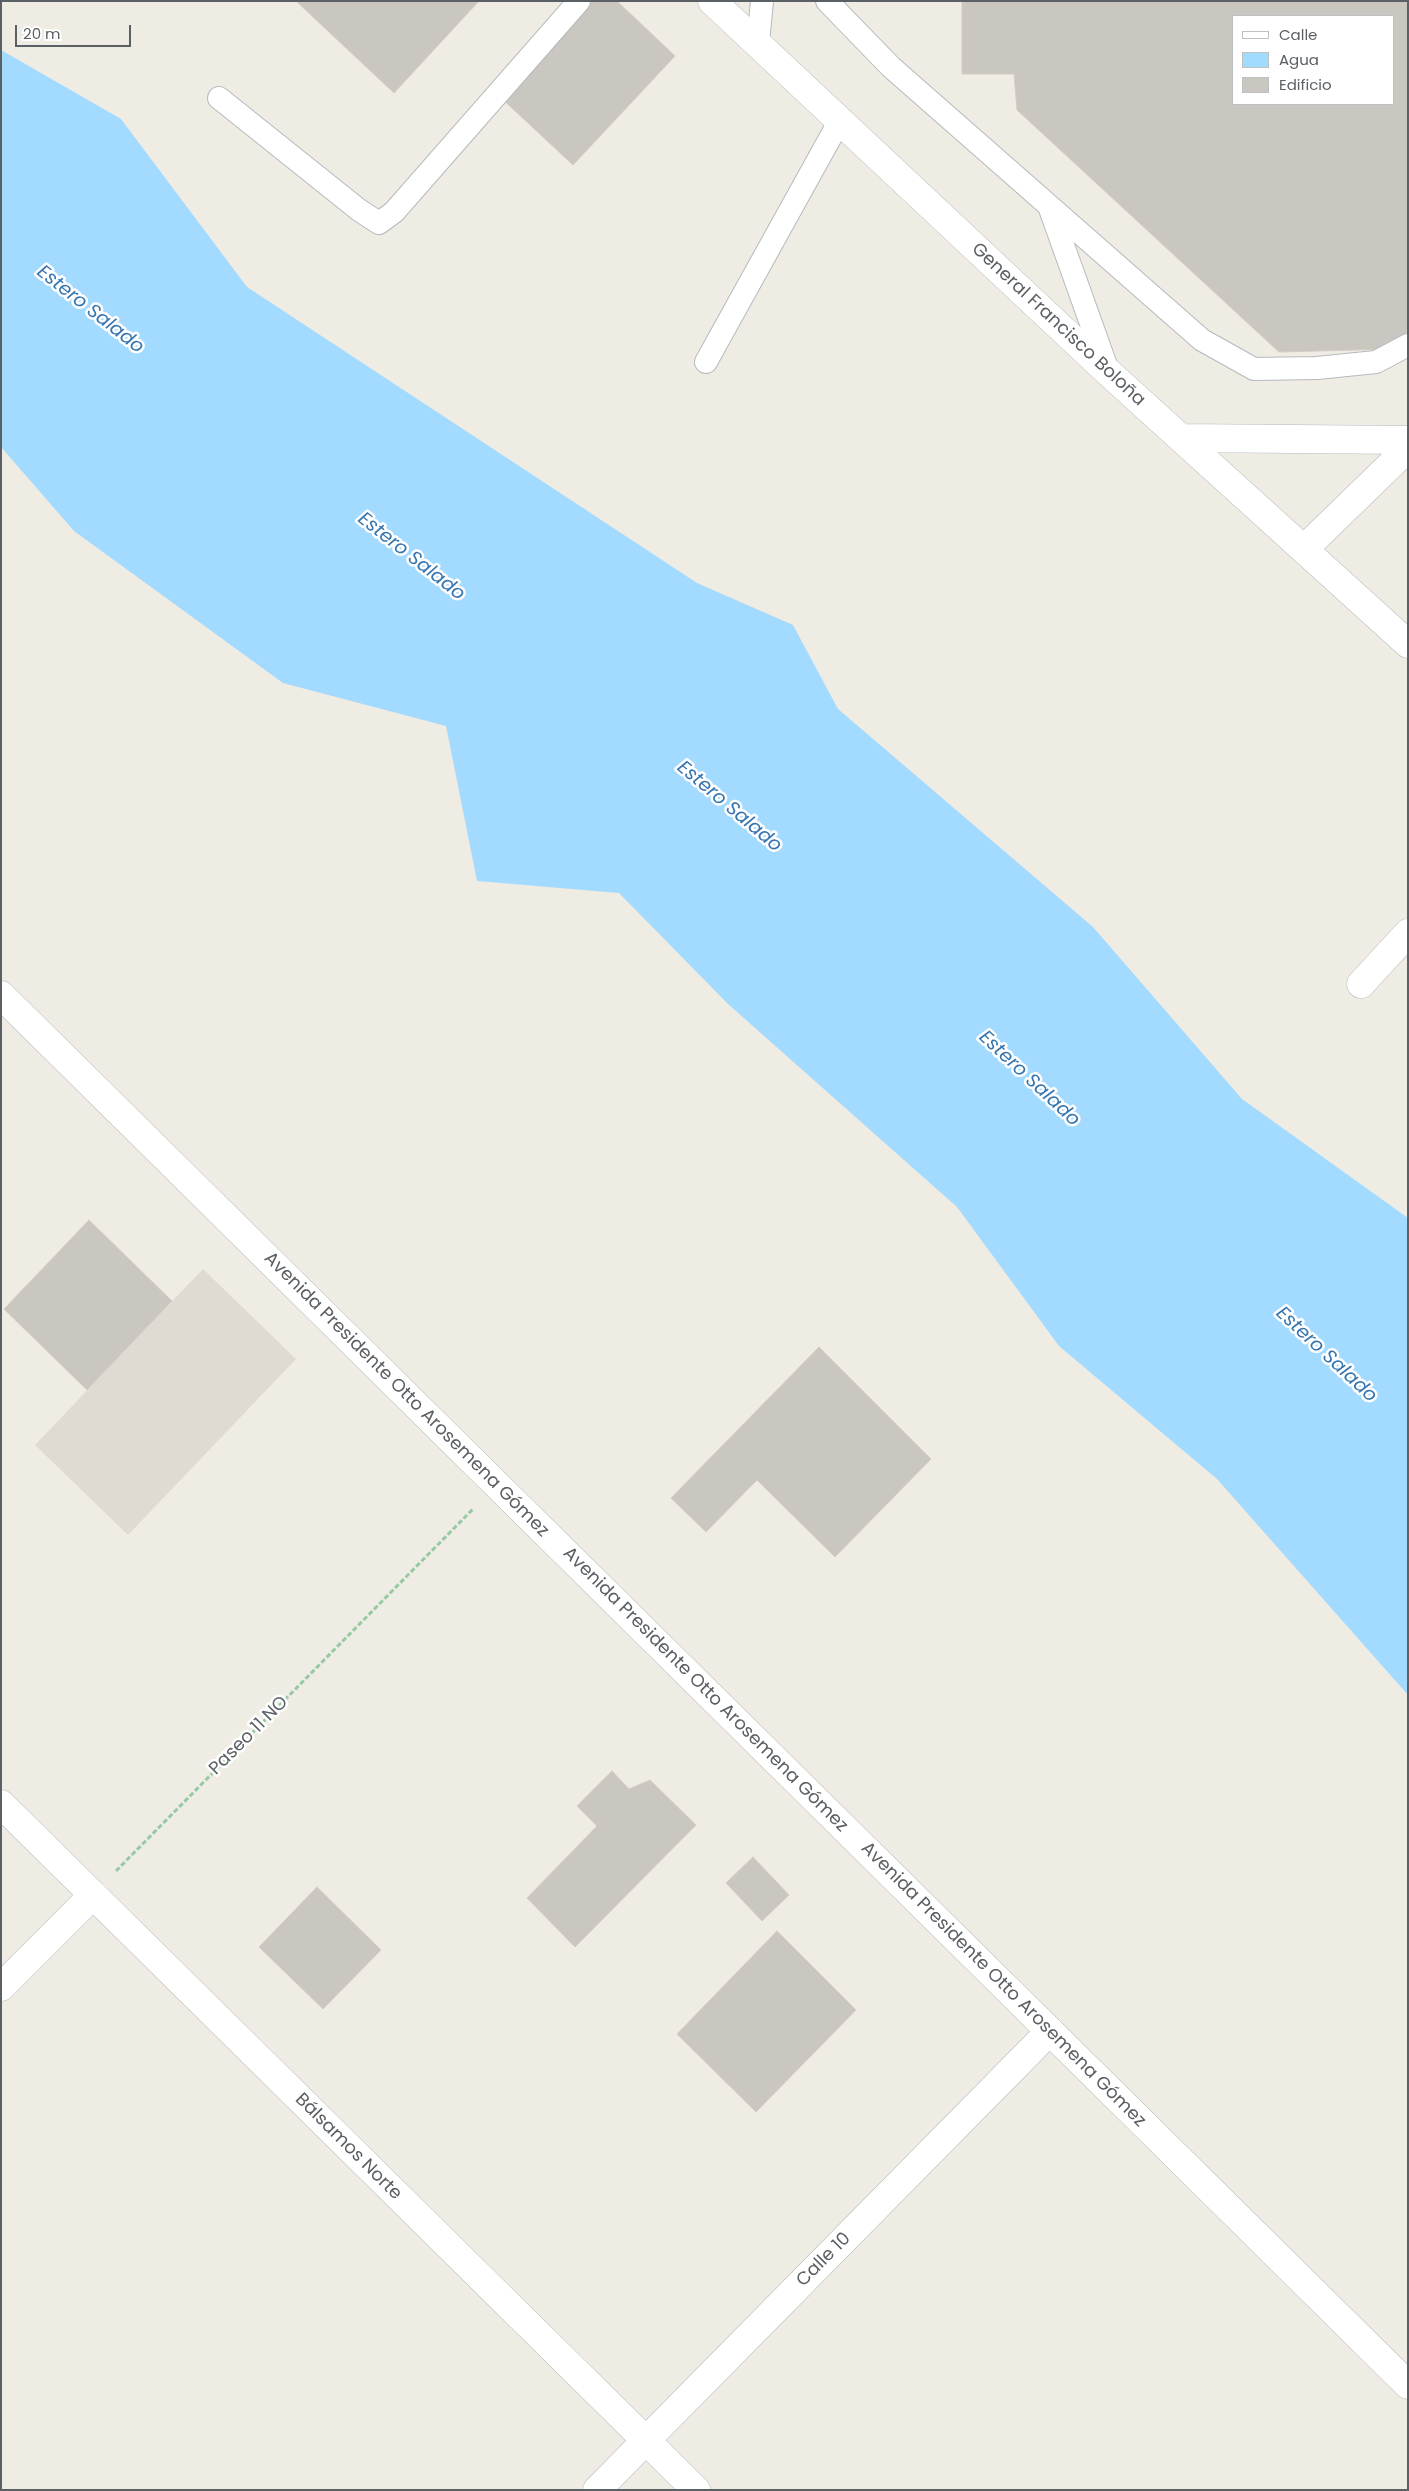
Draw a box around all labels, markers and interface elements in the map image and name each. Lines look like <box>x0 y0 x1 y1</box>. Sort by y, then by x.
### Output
scale bar <box>18 15 134 47</box>
legend <box>1232 15 1394 105</box>
text: 20 m <box>23 23 61 44</box>
text: Calle <box>1279 24 1317 45</box>
text: Agua <box>1279 49 1319 70</box>
text: Edificio <box>1279 74 1332 95</box>
street label: General Francisco Boloña <box>967 239 1149 411</box>
water label: Estero Salado <box>32 261 148 359</box>
water label: Estero Salado <box>353 508 469 606</box>
water label: Estero Salado <box>672 757 786 857</box>
water label: Estero Salado <box>974 1026 1084 1132</box>
street label: Avenida Presidente Otto Arosemena Gómez <box>259 1248 553 1542</box>
water label: Estero Salado <box>1271 1302 1381 1408</box>
street label: Avenida Presidente Otto Arosemena Gómez <box>558 1543 852 1837</box>
street label: Paseo 11 NO <box>205 1692 293 1780</box>
street label: Avenida Presidente Otto Arosemena Gómez <box>856 1838 1150 2132</box>
street label: Bálsamos Norte <box>290 2089 406 2205</box>
street label: Calle 10 <box>792 2228 856 2292</box>

